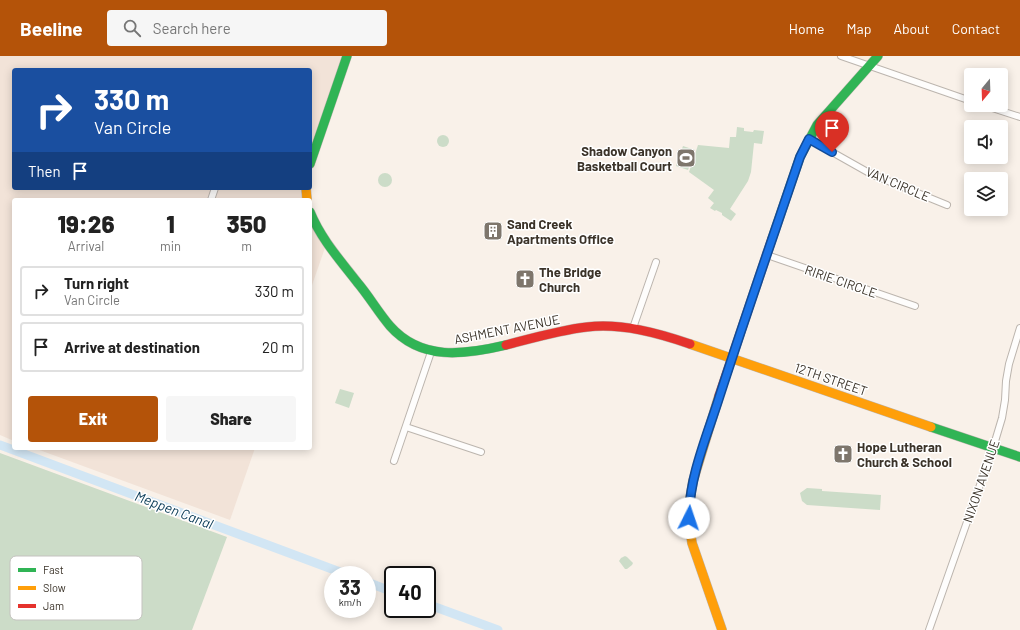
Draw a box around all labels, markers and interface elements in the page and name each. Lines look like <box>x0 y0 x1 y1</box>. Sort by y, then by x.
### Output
search box <box>107 10 387 46</box>
text: Beeline <box>20 17 83 40</box>
icon: search <box>121 17 143 39</box>
text: Search here <box>153 19 231 37</box>
text: Home <box>789 20 825 37</box>
text: Map <box>847 20 871 37</box>
text: About <box>893 20 930 37</box>
text: Contact <box>952 20 1000 37</box>
north arrow <box>964 68 1008 112</box>
map controls <box>964 68 1008 216</box>
text: 330 m <box>94 82 169 116</box>
icon: right <box>28 84 80 136</box>
pin <box>815 111 849 152</box>
text: Van Circle <box>94 116 171 138</box>
icon: arrive <box>821 117 843 139</box>
button: sound <box>964 120 1008 164</box>
place label: Shadow Canyon Basketball Court <box>577 143 672 174</box>
sports icon: Shadow Canyon Basketball Court <box>675 147 697 169</box>
icon: arrive <box>69 160 91 182</box>
text: Then <box>28 162 61 180</box>
street label: VAN CIRCLE <box>864 163 933 205</box>
button: layers <box>964 172 1008 216</box>
text: 19:26 <box>57 209 114 238</box>
text: 1 <box>166 209 175 238</box>
text: 350 <box>227 209 267 238</box>
place label: Sand Creek Apartments Office <box>507 216 614 247</box>
building icon: Sand Creek Apartments Office <box>482 220 504 242</box>
text: Arrival <box>68 238 104 254</box>
text: min <box>160 238 181 254</box>
text: m <box>241 238 252 254</box>
street label: RIRIE CIRCLE <box>803 261 879 301</box>
place label: The Bridge Church <box>539 264 601 295</box>
church icon: The Bridge Church <box>514 268 536 290</box>
text: Turn right <box>64 274 129 292</box>
icon: right <box>30 280 52 302</box>
text: 330 m <box>255 282 294 300</box>
text: Van Circle <box>64 292 120 308</box>
street label: ASHMENT AVENUE <box>453 311 561 347</box>
icon: arrive <box>30 336 52 358</box>
text: Arrive at destination <box>64 338 200 356</box>
text: 20 m <box>262 338 294 356</box>
street label: 12TH STREET <box>793 359 869 399</box>
button: Exit <box>28 396 158 442</box>
button: Share <box>166 396 296 442</box>
street label: NIXON AVENUE <box>959 437 1003 525</box>
place label: Hope Lutheran Church & School <box>857 439 952 470</box>
church icon: Hope Lutheran Church & School <box>832 443 854 465</box>
water label: Meppen Canal <box>133 487 216 532</box>
position arrow <box>668 497 710 539</box>
legend <box>10 556 142 620</box>
text: Fast <box>43 563 64 576</box>
speed limit sign: 40 <box>384 566 436 618</box>
text: 33 <box>339 575 361 599</box>
text: Slow <box>43 581 66 594</box>
text: km/h <box>339 596 361 608</box>
text: Jam <box>43 599 64 612</box>

